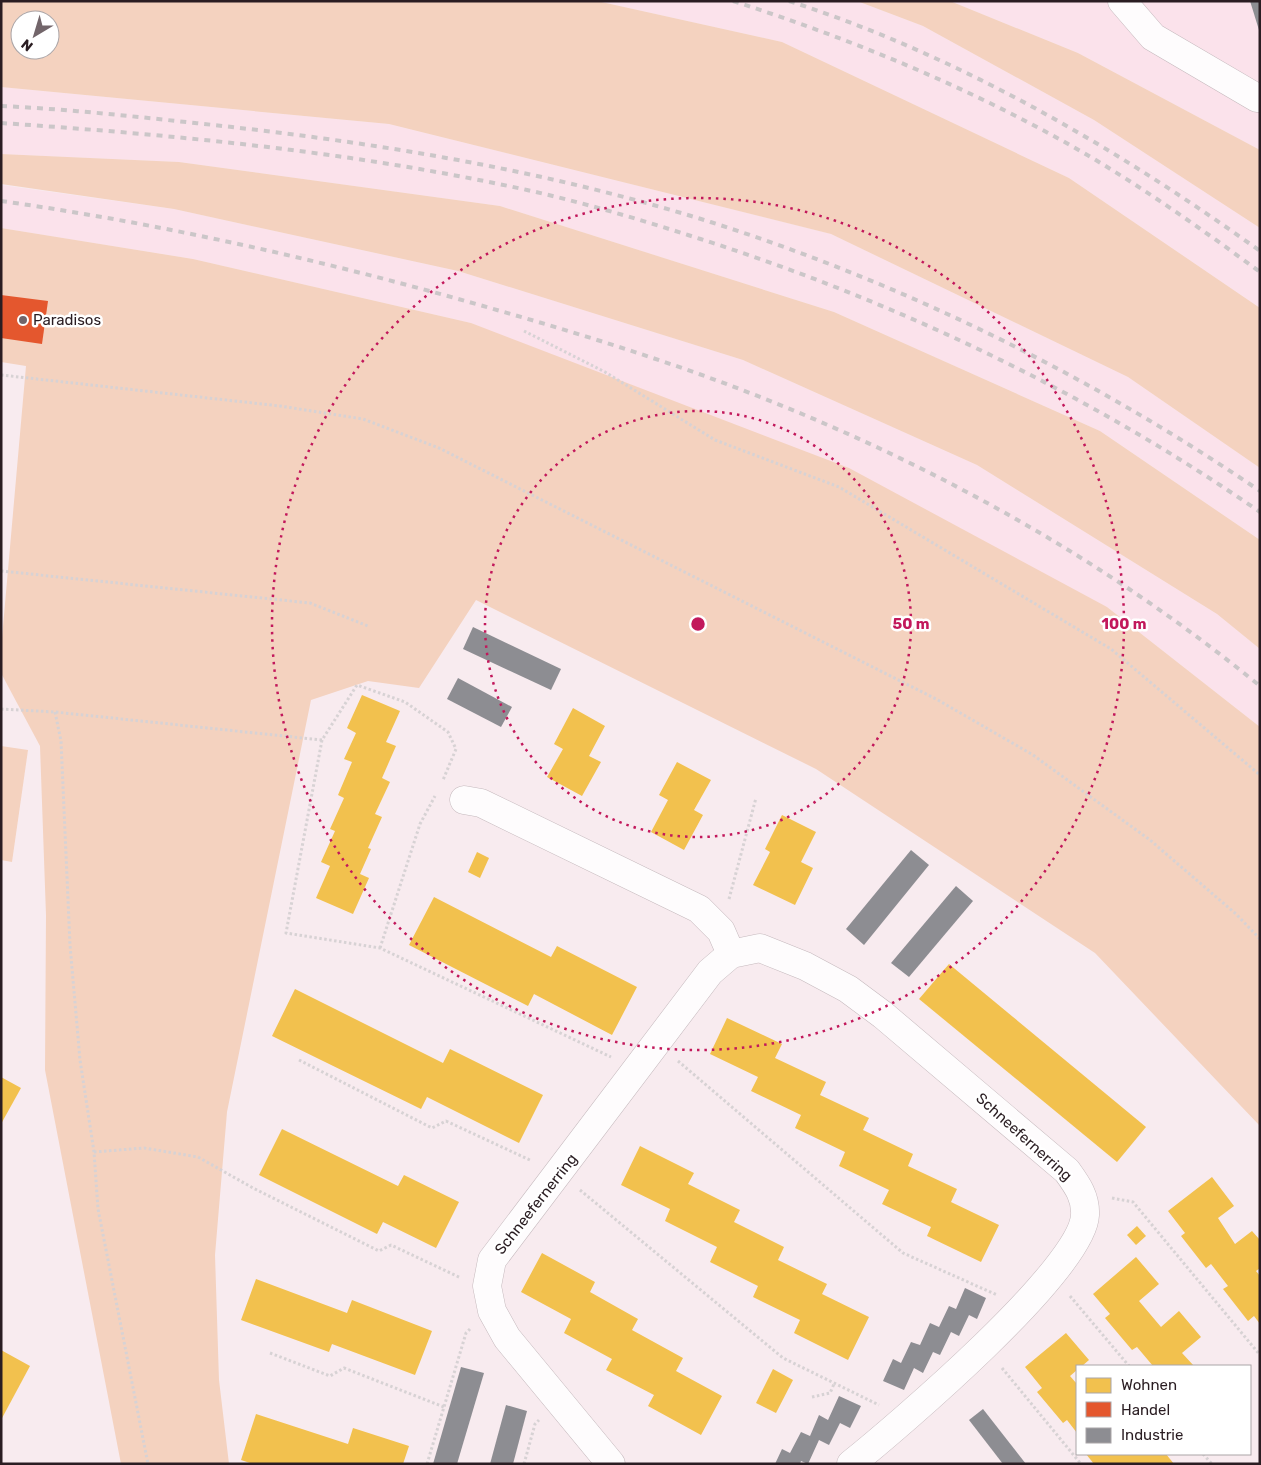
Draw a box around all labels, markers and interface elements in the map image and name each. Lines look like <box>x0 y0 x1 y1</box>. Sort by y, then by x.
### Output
north arrow <box>10 10 60 60</box>
text: N <box>18 35 37 55</box>
place label: Paradisos <box>33 311 101 329</box>
marker: Paradisos <box>17 314 29 326</box>
centre of rings <box>689 615 707 633</box>
text: 50 m <box>893 615 929 633</box>
text: 100 m <box>1102 615 1146 633</box>
street label: Schneefernerring <box>972 1089 1076 1185</box>
street label: Schneefernerring <box>491 1150 581 1258</box>
legend <box>1076 1365 1251 1455</box>
text: Wohnen <box>1121 1376 1177 1394</box>
text: Handel <box>1121 1401 1170 1419</box>
text: Industrie <box>1121 1426 1183 1444</box>

